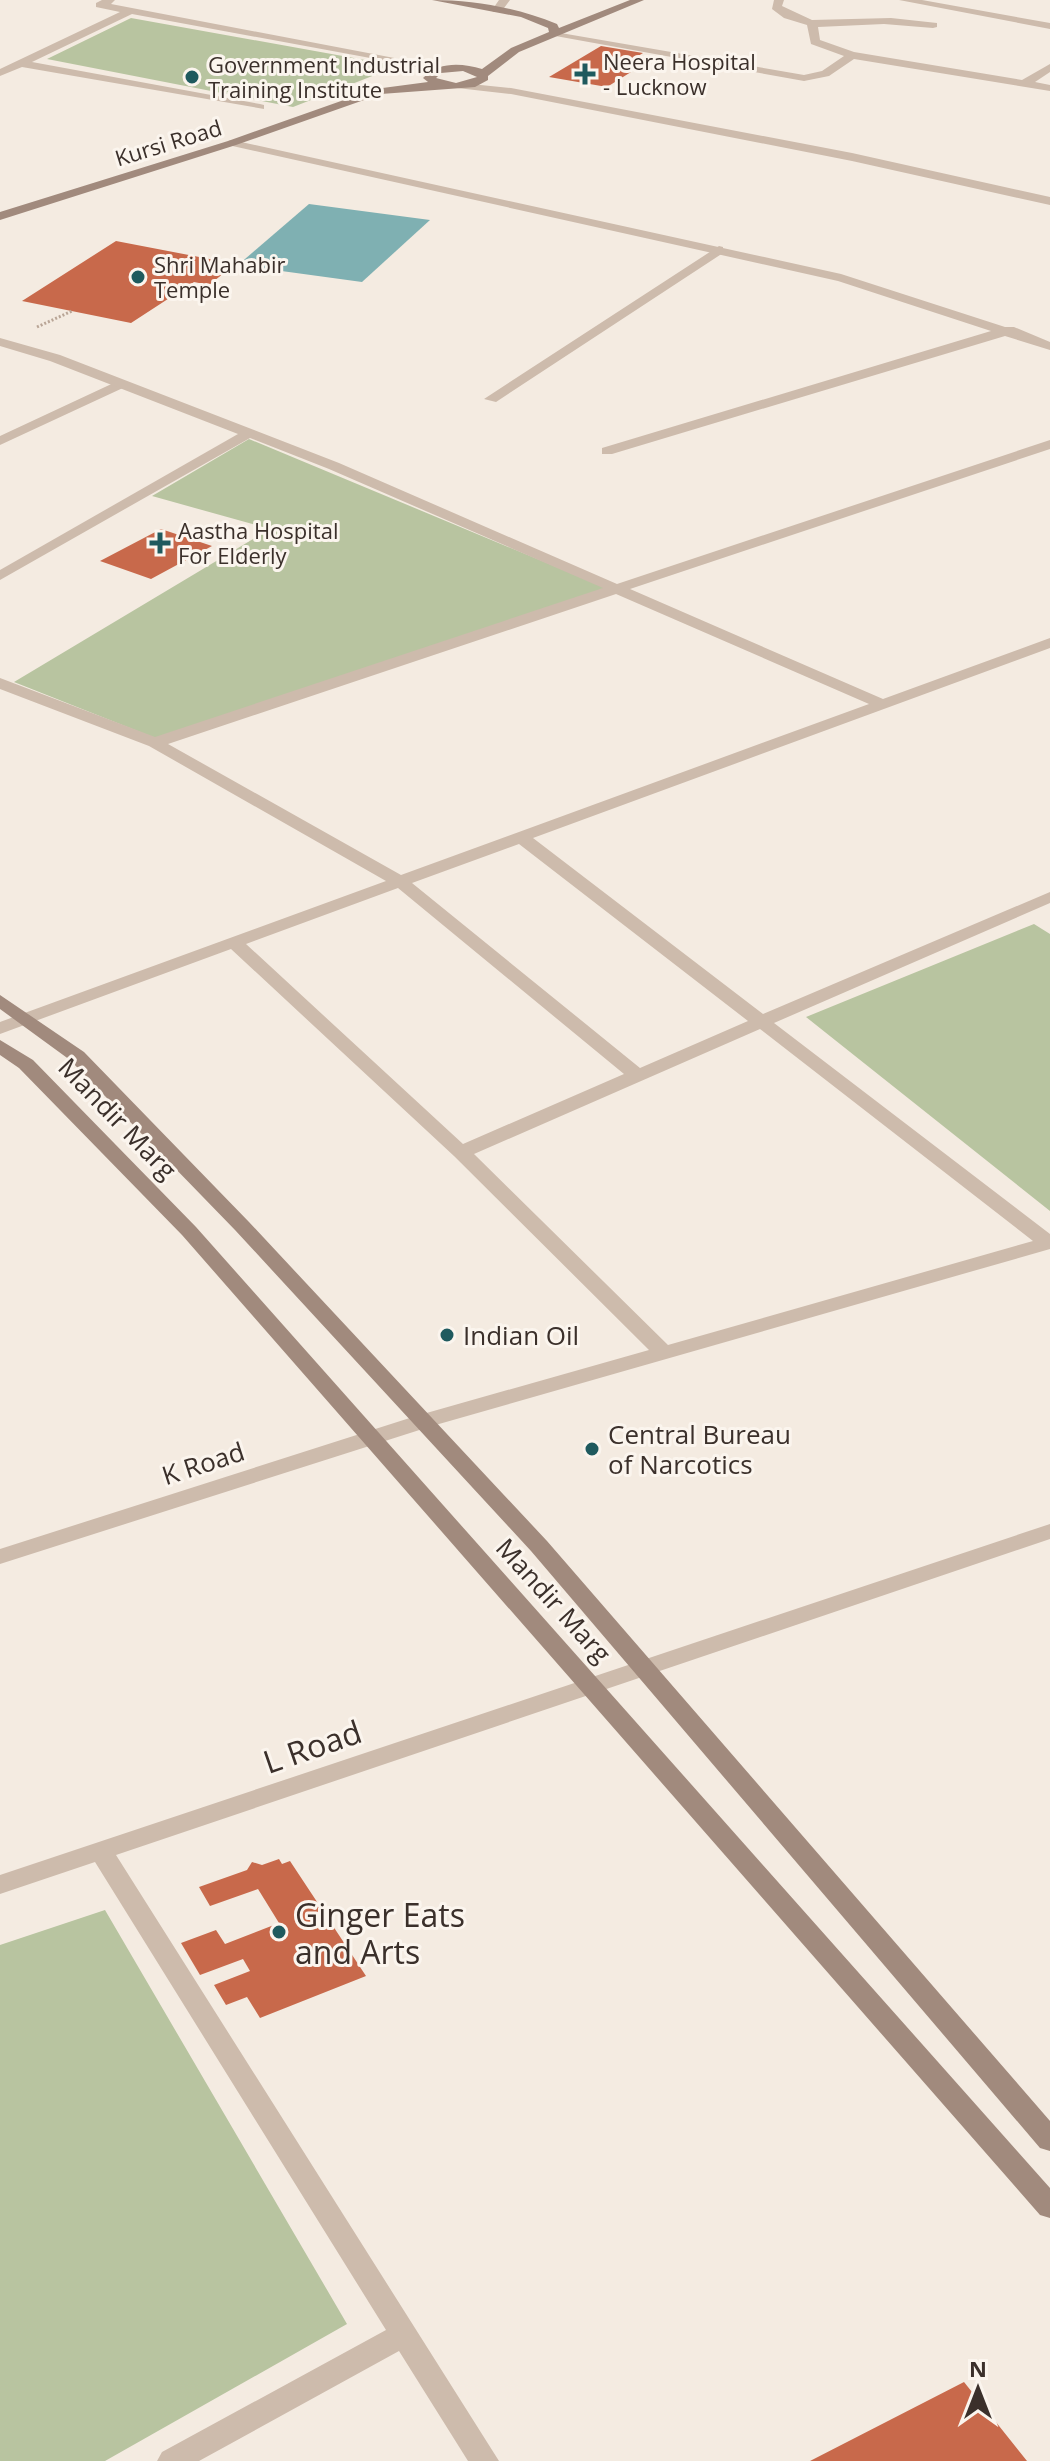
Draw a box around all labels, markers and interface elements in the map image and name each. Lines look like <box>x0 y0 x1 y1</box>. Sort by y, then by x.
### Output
place label: Neera Hospital - Lucknow <box>603 46 756 101</box>
place label: Government Industrial Training Institute <box>208 49 440 104</box>
marker: Neera Hospital - Lucknow <box>574 63 596 85</box>
marker: Government Industrial Training Institute <box>183 68 201 86</box>
street label: Kursi Road <box>111 112 225 172</box>
place label: Shri Mahabir Temple <box>154 249 286 304</box>
marker: Shri Mahabir Temple <box>129 268 147 286</box>
place label: Aastha Hospital For Elderly <box>178 515 338 570</box>
marker: Aastha Hospital For Elderly <box>149 532 171 554</box>
street label: Mandir Marg <box>51 1049 185 1187</box>
place label: Indian Oil <box>463 1317 579 1353</box>
marker: Indian Oil <box>438 1326 456 1344</box>
place label: Central Bureau of Narcotics <box>608 1416 791 1482</box>
street label: K Road <box>157 1433 249 1493</box>
marker: Central Bureau of Narcotics <box>583 1440 601 1458</box>
street label: Mandir Marg <box>488 1530 620 1670</box>
street label: L Road <box>257 1709 367 1783</box>
place label: Ginger Eats and Arts <box>295 1893 465 1973</box>
marker: Ginger Eats and Arts <box>270 1923 288 1941</box>
north arrow <box>938 2349 1018 2429</box>
text: N <box>969 2353 987 2383</box>

